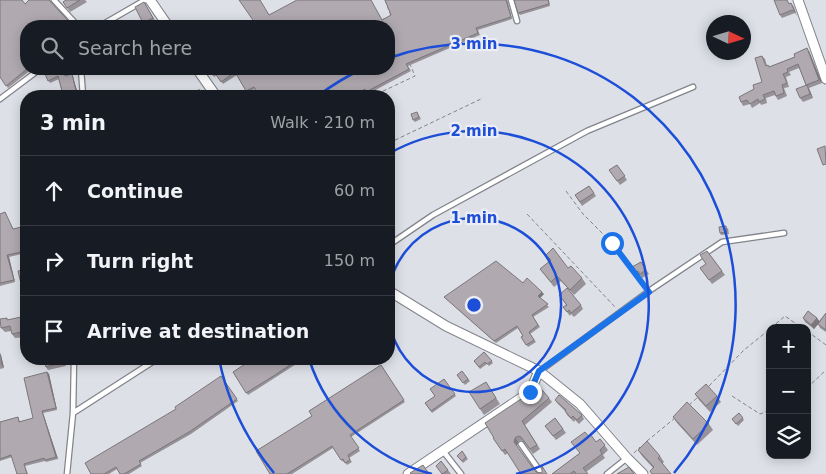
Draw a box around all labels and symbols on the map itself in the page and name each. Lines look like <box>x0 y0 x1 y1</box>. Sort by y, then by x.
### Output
north arrow <box>706 15 751 60</box>
text: 3 min <box>450 35 498 53</box>
text: 2 min <box>450 122 498 140</box>
text: 1 min <box>450 209 498 227</box>
route start <box>601 232 624 255</box>
centre of rings <box>465 296 483 314</box>
route end <box>519 381 542 404</box>

